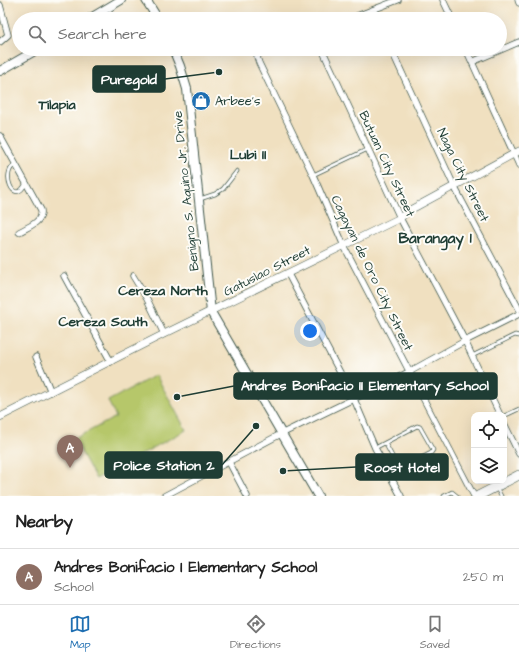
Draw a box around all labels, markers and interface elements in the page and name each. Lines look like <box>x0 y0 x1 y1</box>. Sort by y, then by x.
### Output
search box <box>12 12 507 56</box>
icon: search <box>26 23 48 45</box>
text: Search here <box>58 24 147 45</box>
callout: Puregold <box>93 66 165 92</box>
text: Puregold <box>101 70 158 91</box>
shop icon: Arbee's <box>190 90 212 112</box>
place label: Arbee's <box>215 92 261 110</box>
district label: Tilapia <box>37 95 76 115</box>
street label: Butuan City Street <box>354 108 420 221</box>
street label: Benigno S. Aquino Jr. Drive <box>169 110 204 272</box>
street label: Naga City Street <box>432 125 494 226</box>
district label: Lubi II <box>230 145 266 165</box>
street label: Cagayan de Oro City Street <box>326 192 418 355</box>
district label: Barangay 1 <box>398 228 472 251</box>
street label: Gatuslao Street <box>220 241 314 301</box>
district label: Cereza North <box>118 281 209 301</box>
district label: Cereza South <box>58 312 149 332</box>
your location <box>300 321 320 341</box>
callout: Andres Bonifacio II Elementary School <box>234 373 497 399</box>
text: Andres Bonifacio II Elementary School <box>241 376 490 396</box>
map controls <box>471 412 507 484</box>
button: locate <box>471 412 507 448</box>
pin: A <box>57 435 83 468</box>
button: layers <box>471 448 507 484</box>
callout: Police Station 2 <box>105 452 222 478</box>
callout: Roost Hotel <box>356 454 448 480</box>
text: Police Station 2 <box>113 456 216 476</box>
text: Roost Hotel <box>364 458 441 478</box>
text: Nearby <box>16 510 73 534</box>
text: Andres Bonifacio I Elementary School <box>54 557 317 578</box>
text: A <box>25 568 33 586</box>
text: 250 m <box>463 568 503 586</box>
text: School <box>54 578 94 596</box>
tab: Map <box>69 613 91 652</box>
tab: Directions <box>230 613 281 652</box>
tab: Saved <box>420 613 450 652</box>

